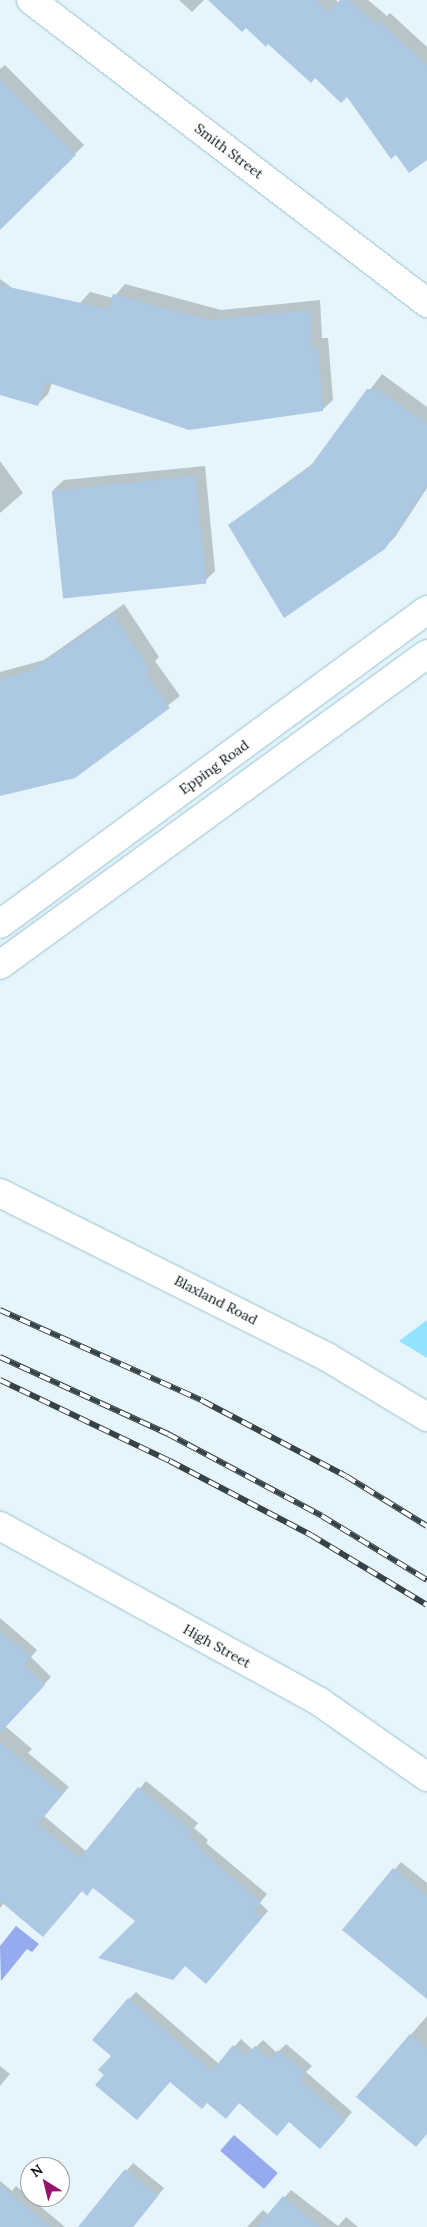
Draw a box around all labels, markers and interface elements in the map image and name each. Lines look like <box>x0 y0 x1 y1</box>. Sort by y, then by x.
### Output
street label: Smith Street <box>191 120 267 182</box>
street label: Epping Road <box>176 736 252 798</box>
street label: Blaxland Road <box>172 1272 260 1328</box>
street label: High Street <box>180 1621 254 1671</box>
north arrow <box>20 2157 70 2207</box>
text: N <box>27 2160 46 2181</box>

